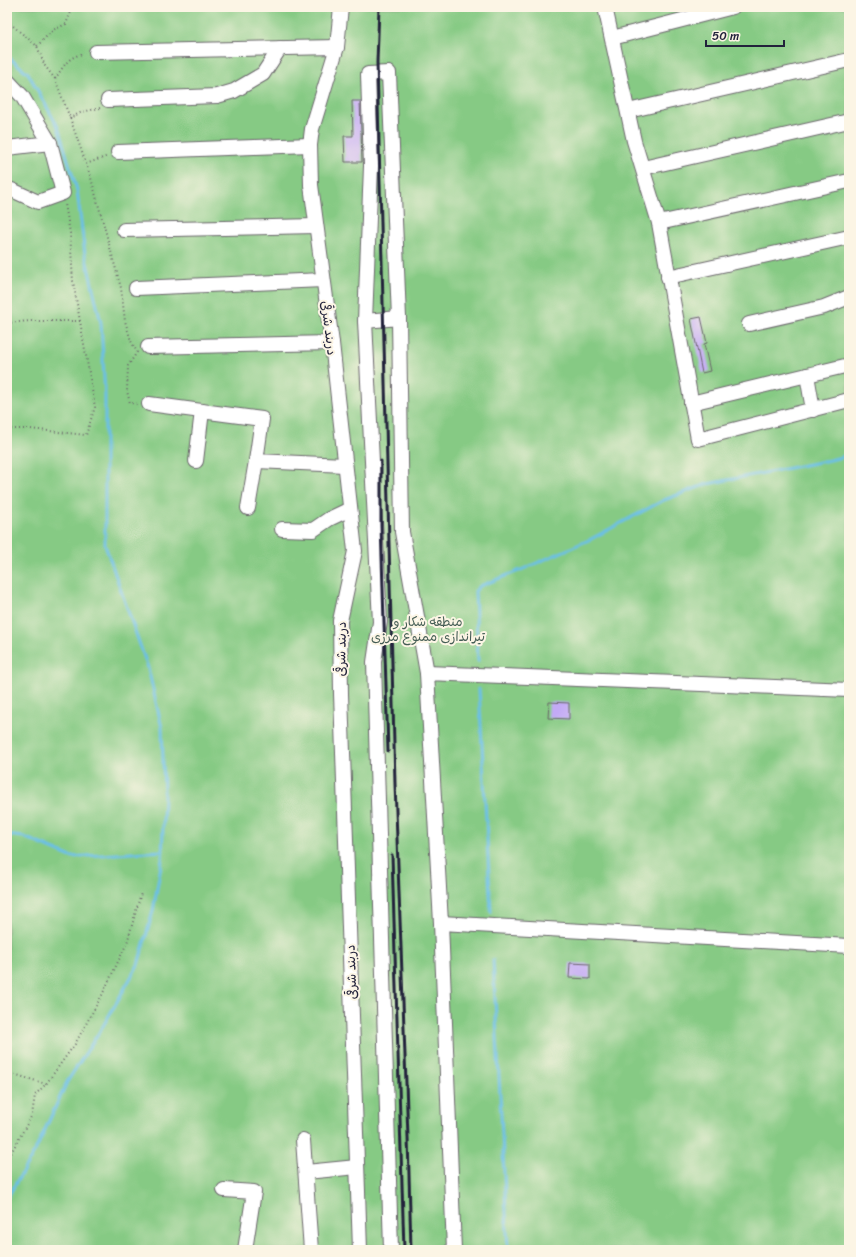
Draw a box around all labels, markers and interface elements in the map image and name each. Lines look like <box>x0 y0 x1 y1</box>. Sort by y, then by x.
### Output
scale bar <box>706 22 784 48</box>
text: 50 m <box>712 25 739 47</box>
street label: دربند شرقی <box>314 299 344 357</box>
park label: منطقه شکار و تیراندازی ممنوع مرزی <box>371 610 485 648</box>
street label: دربند شرقی <box>329 621 353 677</box>
street label: دربند شرقی <box>339 944 363 1000</box>

